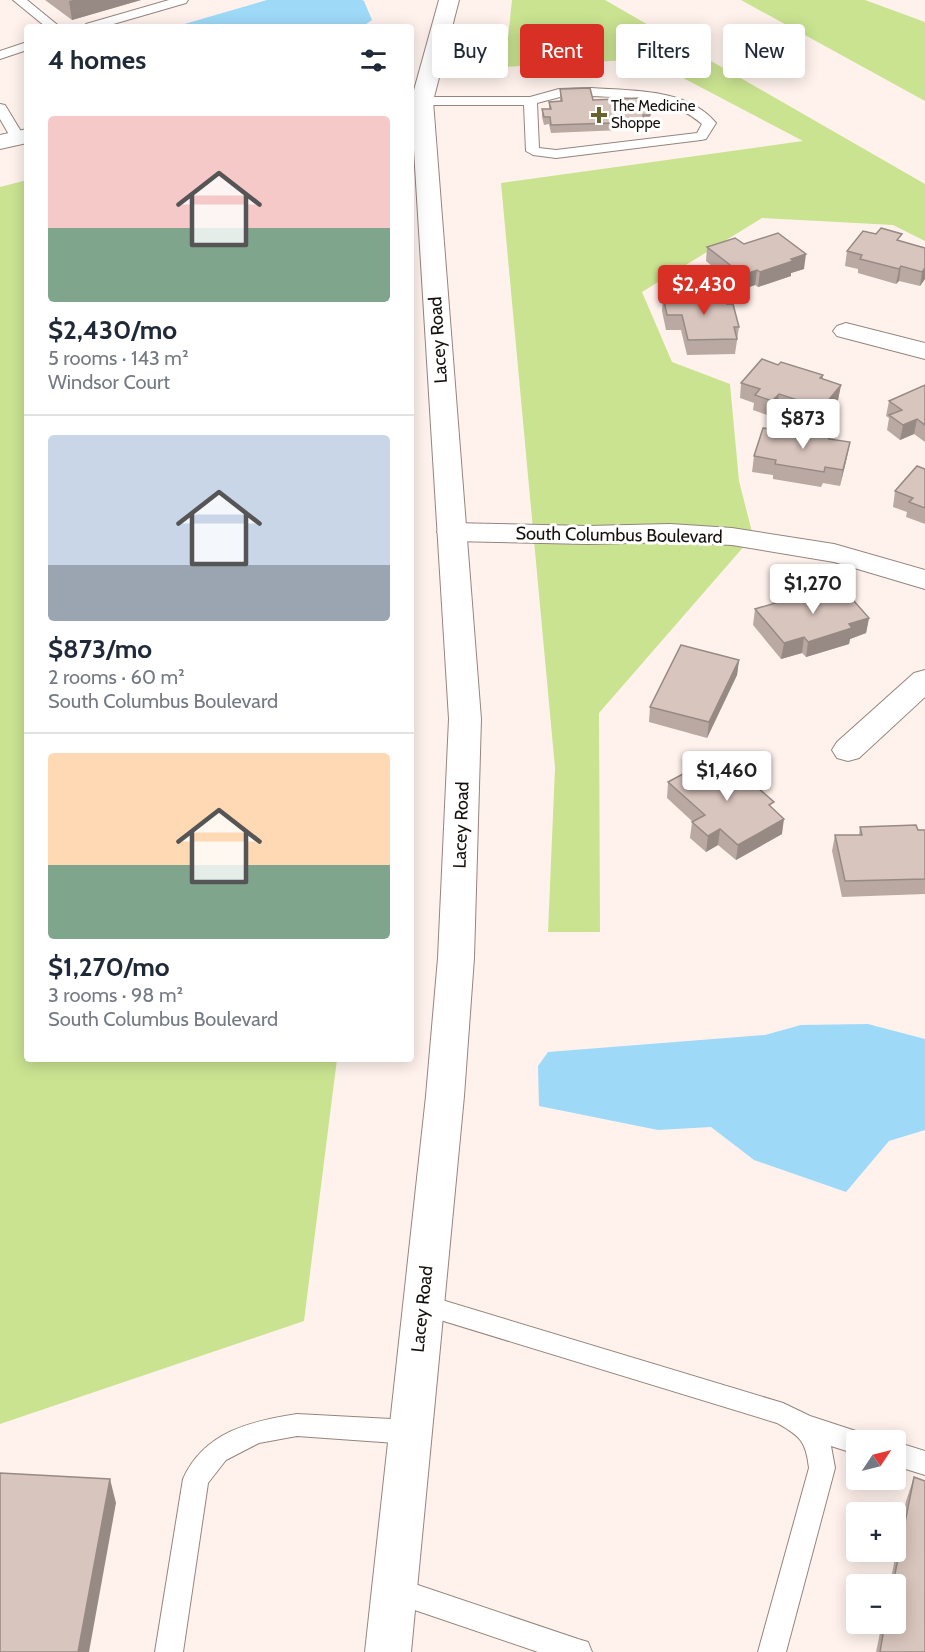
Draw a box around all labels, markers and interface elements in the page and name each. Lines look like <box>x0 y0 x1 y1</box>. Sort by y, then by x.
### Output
chip: Buy <box>432 24 508 78</box>
chip: Rent <box>520 24 604 78</box>
chip: Filters <box>616 24 711 78</box>
chip: New <box>723 24 805 78</box>
text: 4 homes <box>48 44 146 76</box>
icon: filters <box>357 44 390 77</box>
place label: The Medicine Shoppe <box>611 97 696 132</box>
marker: The Medicine Shoppe <box>592 108 606 122</box>
icon: home <box>165 155 273 263</box>
pin: $2,430 <box>655 265 753 316</box>
text: $2,430 <box>672 272 736 296</box>
street label: Lacey Road <box>424 296 452 384</box>
text: $2,430/mo <box>48 314 177 346</box>
text: 5 rooms · 143 m² <box>48 346 189 370</box>
text: Windsor Court <box>48 370 170 394</box>
pin: $873 <box>767 399 839 450</box>
text: $873 <box>781 406 825 430</box>
icon: home <box>165 474 273 582</box>
street label: South Columbus Boulevard <box>515 522 723 548</box>
pin: $1,270 <box>764 564 862 615</box>
text: $1,270 <box>784 571 842 595</box>
text: $873/mo <box>48 633 152 665</box>
text: 2 rooms · 60 m² <box>48 665 185 689</box>
text: South Columbus Boulevard <box>48 689 278 713</box>
pin: $1,460 <box>678 751 776 802</box>
text: $1,460 <box>696 758 758 782</box>
street label: Lacey Road <box>448 781 474 869</box>
icon: home <box>165 792 273 900</box>
text: $1,270/mo <box>48 951 170 983</box>
text: 3 rooms · 98 m² <box>48 983 183 1007</box>
text: South Columbus Boulevard <box>48 1007 278 1031</box>
street label: Lacey Road <box>407 1265 437 1353</box>
north arrow <box>846 1430 906 1490</box>
map controls <box>846 1430 906 1634</box>
button: + <box>846 1502 906 1562</box>
button: − <box>846 1574 906 1634</box>

